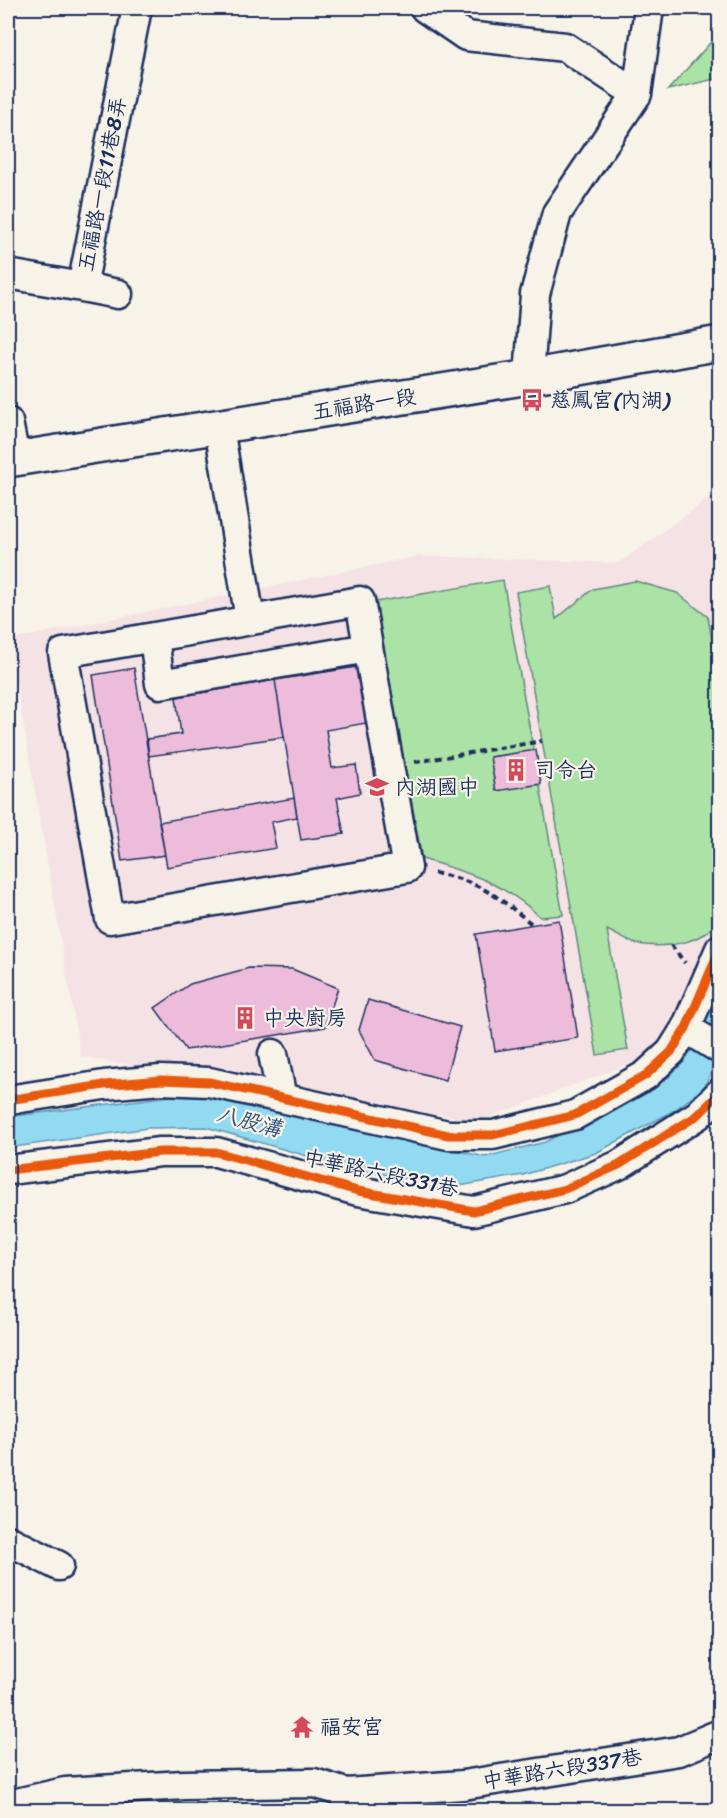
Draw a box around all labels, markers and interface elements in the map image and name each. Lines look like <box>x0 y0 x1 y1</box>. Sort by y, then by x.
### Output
street label: 五福路一段11巷8弄 <box>66 93 138 275</box>
street label: 五福路一段 <box>309 377 419 431</box>
place label: 慈鳳宮(內湖) <box>550 381 671 419</box>
bus stop icon: 慈鳳宮(內湖) <box>519 387 545 413</box>
place label: 司令台 <box>534 751 597 789</box>
building icon: 司令台 <box>503 757 529 783</box>
place label: 內湖國中 <box>395 768 479 806</box>
school or university icon: 內湖國中 <box>364 774 390 800</box>
place label: 中央廚房 <box>263 999 347 1037</box>
building icon: 中央廚房 <box>232 1005 258 1031</box>
water label: 八股溝 <box>212 1094 288 1148</box>
street label: 中華路六段331巷 <box>300 1138 462 1208</box>
place label: 福安宮 <box>320 1708 383 1746</box>
temple icon: 福安宮 <box>289 1714 315 1740</box>
street label: 中華路六段337巷 <box>479 1738 645 1800</box>

